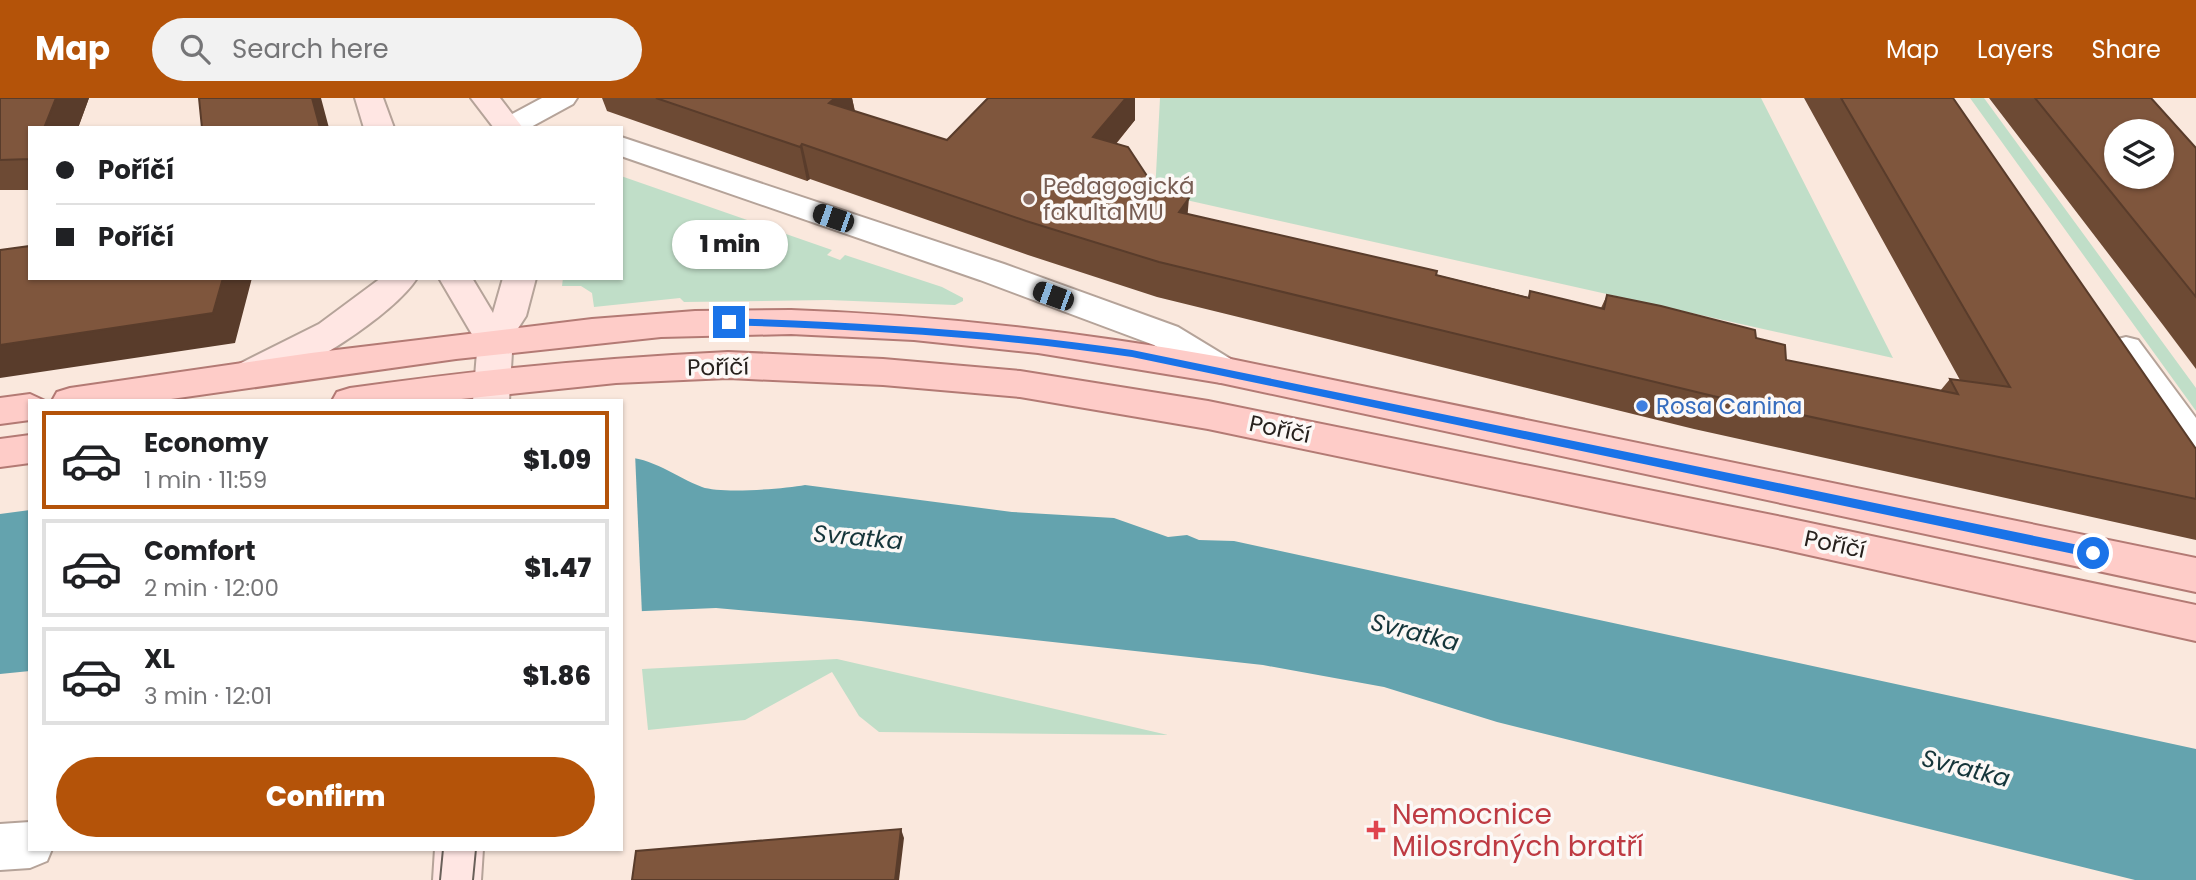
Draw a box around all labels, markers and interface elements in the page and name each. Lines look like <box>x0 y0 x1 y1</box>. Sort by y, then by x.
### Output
search box <box>152 18 642 81</box>
text: Map <box>35 25 110 72</box>
icon: search <box>176 30 214 68</box>
text: Search here <box>232 31 389 67</box>
text: Map <box>1886 33 1939 66</box>
text: Layers <box>1977 33 2053 66</box>
text: Share <box>2091 33 2161 66</box>
map controls <box>2104 119 2174 189</box>
button: layers <box>2104 119 2174 189</box>
text: Poříčí <box>98 152 174 188</box>
place label: Pedagogická fakulta MU <box>1043 170 1195 228</box>
marker: Pedagogická fakulta MU <box>1021 191 1037 207</box>
car <box>810 201 857 235</box>
text: Poříčí <box>98 219 174 255</box>
callout: 1 min <box>671 220 787 270</box>
text: 1 min <box>700 228 760 260</box>
car <box>1030 279 1077 313</box>
route end <box>713 306 745 338</box>
street label: Poříčí <box>687 350 750 384</box>
place label: Rosa Canina <box>1656 390 1802 422</box>
marker: Rosa Canina <box>1634 398 1650 414</box>
street label: Poříčí <box>1246 407 1314 451</box>
text: Economy <box>144 425 268 461</box>
icon: car <box>60 429 123 492</box>
text: $1.09 <box>523 442 591 478</box>
text: 1 min · 11:59 <box>144 464 267 496</box>
water label: Svratka <box>812 517 904 557</box>
street label: Poříčí <box>1801 522 1869 566</box>
text: Comfort <box>144 533 256 569</box>
icon: car <box>60 537 123 600</box>
route start <box>2077 537 2109 569</box>
text: $1.47 <box>524 550 591 586</box>
text: 2 min · 12:00 <box>144 572 279 604</box>
water label: Svratka <box>1367 605 1463 659</box>
text: XL <box>144 641 175 677</box>
icon: car <box>60 645 123 708</box>
text: $1.86 <box>522 658 591 694</box>
text: 3 min · 12:01 <box>144 680 272 712</box>
water label: Svratka <box>1918 741 2014 795</box>
button: Confirm <box>56 757 595 837</box>
place label: Nemocnice Milosrdných bratří <box>1392 795 1644 866</box>
marker: Nemocnice Milosrdných bratří <box>1366 820 1386 840</box>

